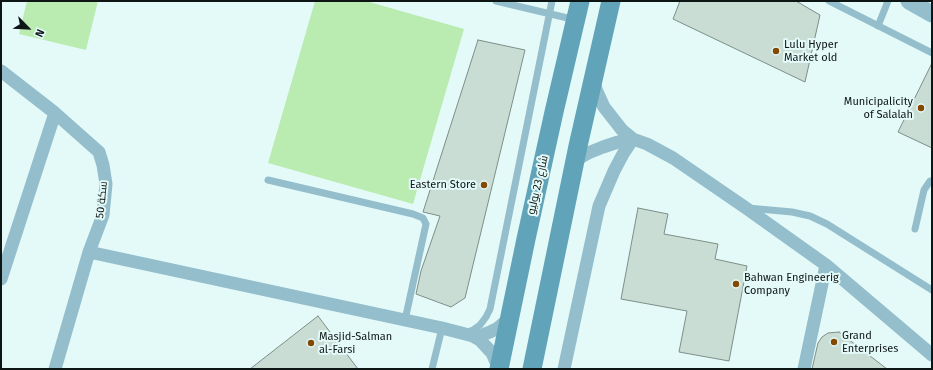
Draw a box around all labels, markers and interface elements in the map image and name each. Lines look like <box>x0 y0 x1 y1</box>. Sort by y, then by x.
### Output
north arrow <box>8 8 48 48</box>
text: N <box>32 27 47 39</box>
place label: Lulu Hyper Market old <box>784 38 838 64</box>
marker: Lulu Hyper Market old <box>771 46 781 56</box>
place label: Municipalicity of Salalah <box>844 95 913 121</box>
marker: Municipalicity of Salalah <box>916 103 926 113</box>
street label: شارع 23 يوليو <box>525 154 551 216</box>
place label: Eastern Store <box>410 178 476 192</box>
marker: Eastern Store <box>479 180 489 190</box>
street label: سكة 50 <box>93 181 111 219</box>
place label: Bahwan Engineerig Company <box>744 271 839 297</box>
marker: Bahwan Engineerig Company <box>731 279 741 289</box>
place label: Grand Enterprises <box>842 329 898 355</box>
place label: Masjid-Salman al-Farsi <box>319 330 392 356</box>
marker: Grand Enterprises <box>829 337 839 347</box>
marker: Masjid-Salman al-Farsi <box>306 338 316 348</box>

